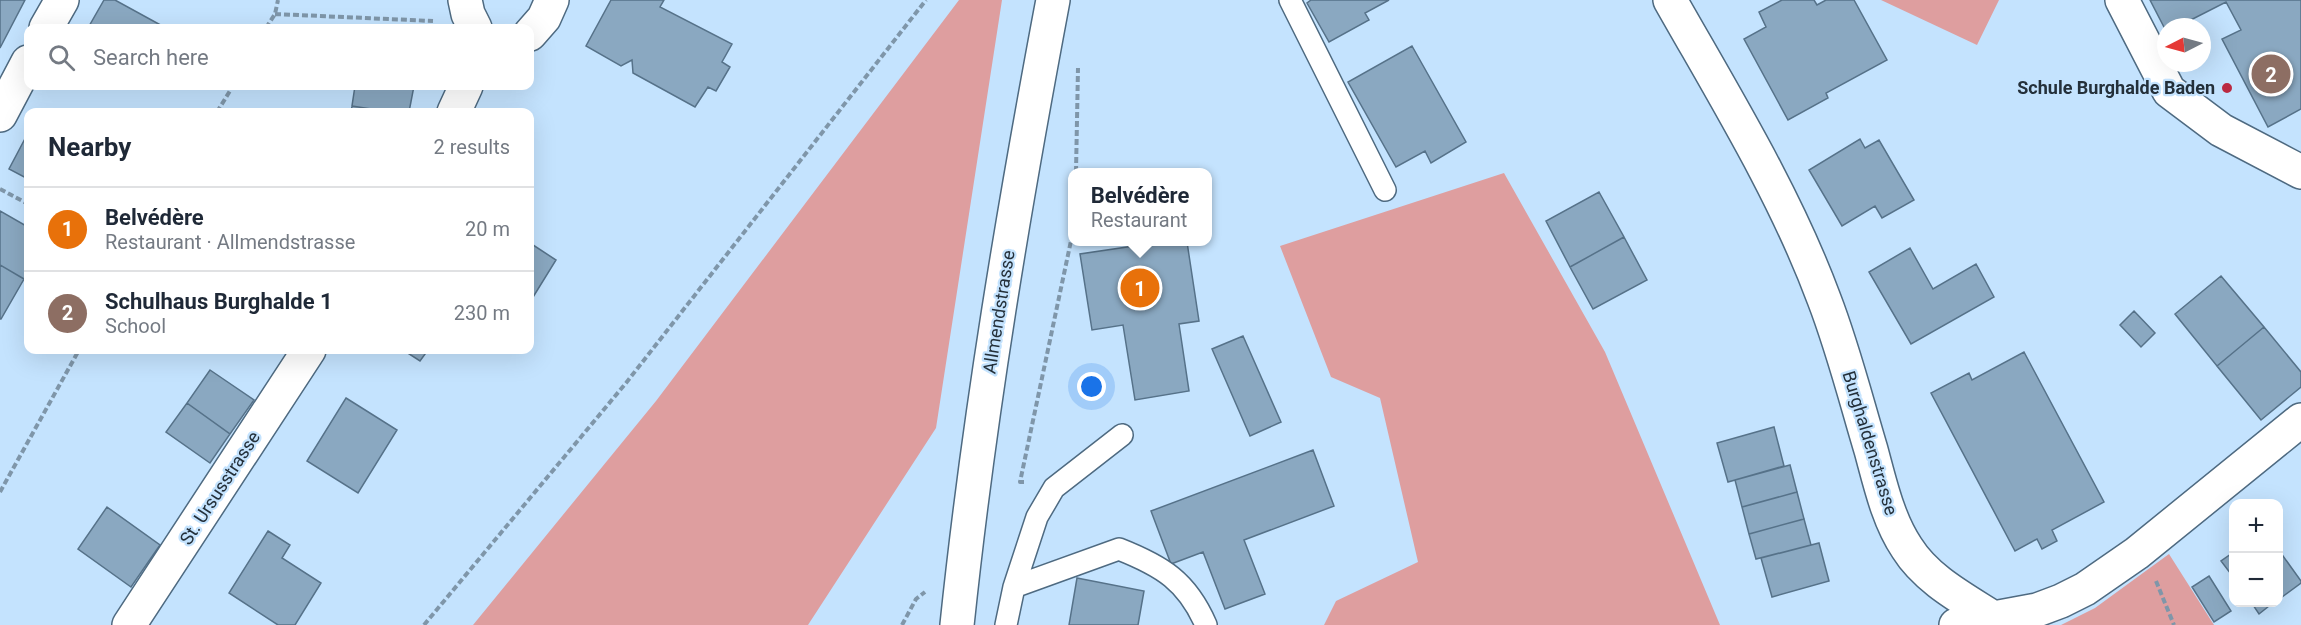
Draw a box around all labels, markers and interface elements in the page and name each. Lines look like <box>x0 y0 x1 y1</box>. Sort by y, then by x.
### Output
north arrow <box>2157 18 2211 72</box>
search box <box>24 24 534 90</box>
icon: search <box>45 41 78 74</box>
text: Search here <box>93 45 209 70</box>
pin: 2 <box>2252 52 2290 97</box>
place label: Schule Burghalde Baden <box>2017 77 2215 98</box>
marker: Schule Burghalde Baden <box>2220 81 2234 95</box>
text: Nearby <box>48 132 131 162</box>
text: 2 results <box>434 135 510 159</box>
popup <box>1068 168 1212 246</box>
text: Belvédère <box>1091 183 1189 208</box>
text: Belvédère <box>105 205 204 230</box>
text: Restaurant <box>1091 208 1187 232</box>
text: 1 <box>62 217 73 241</box>
text: 20 m <box>465 217 510 241</box>
text: Restaurant · Allmendstrasse <box>105 230 355 254</box>
street label: Allmendstrasse <box>978 249 1019 375</box>
pin: 1 <box>1120 266 1160 310</box>
text: Schulhaus Burghalde 1 <box>105 289 333 314</box>
text: 2 <box>62 301 73 325</box>
text: 230 m <box>454 301 510 325</box>
text: School <box>105 314 166 338</box>
street label: Burghaldenstrasse <box>1839 368 1902 518</box>
your location <box>1077 372 1106 401</box>
street label: St. Ursusstrasse <box>175 427 264 548</box>
map controls <box>2229 499 2283 607</box>
button: + <box>2229 499 2283 553</box>
button: − <box>2229 553 2283 607</box>

